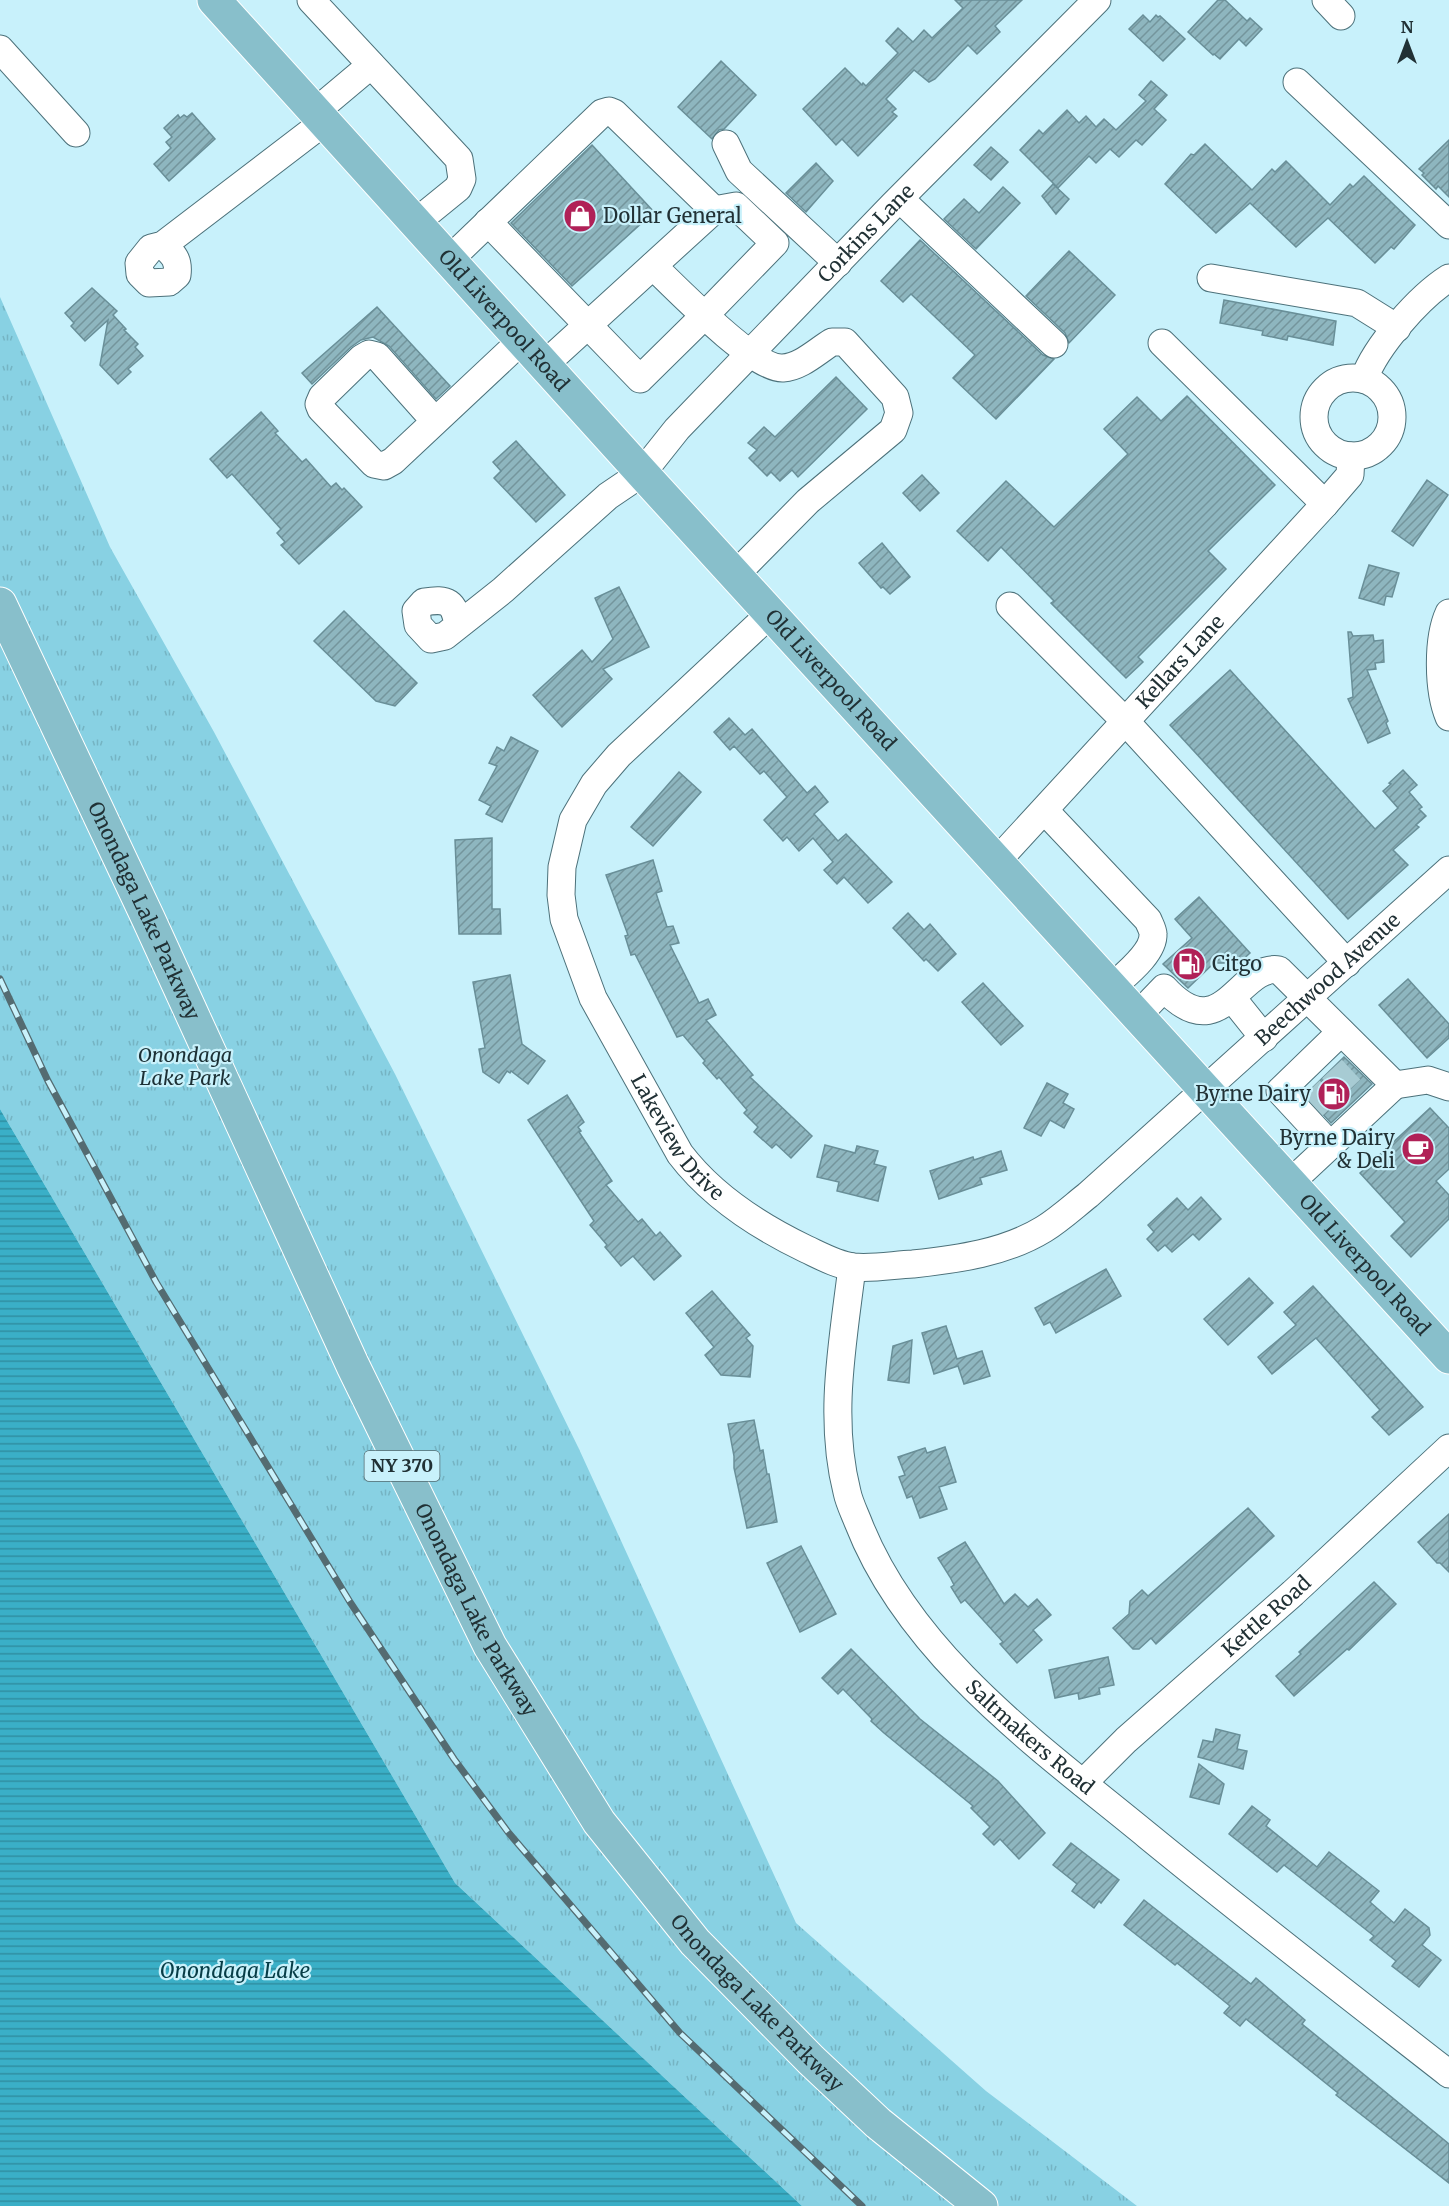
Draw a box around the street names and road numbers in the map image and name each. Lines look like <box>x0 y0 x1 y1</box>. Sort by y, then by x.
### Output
street label: Corkins Lane <box>812 178 919 287</box>
street label: Old Liverpool Road <box>434 244 575 396</box>
street label: Old Liverpool Road <box>760 604 902 755</box>
street label: Kellars Lane <box>1130 609 1229 713</box>
street label: Onondaga Lake Parkway <box>83 798 206 1024</box>
street label: Beechwood Avenue <box>1250 907 1405 1051</box>
street label: Lakeview Drive <box>626 1069 730 1205</box>
street label: Old Liverpool Road <box>1294 1189 1436 1340</box>
road number: NY 370 <box>364 1451 440 1481</box>
street label: Onondaga Lake Parkway <box>410 1499 544 1721</box>
street label: Kettle Road <box>1217 1570 1316 1662</box>
street label: Saltmakers Road <box>961 1674 1100 1800</box>
street label: Onondaga Lake Parkway <box>666 1909 849 2097</box>

